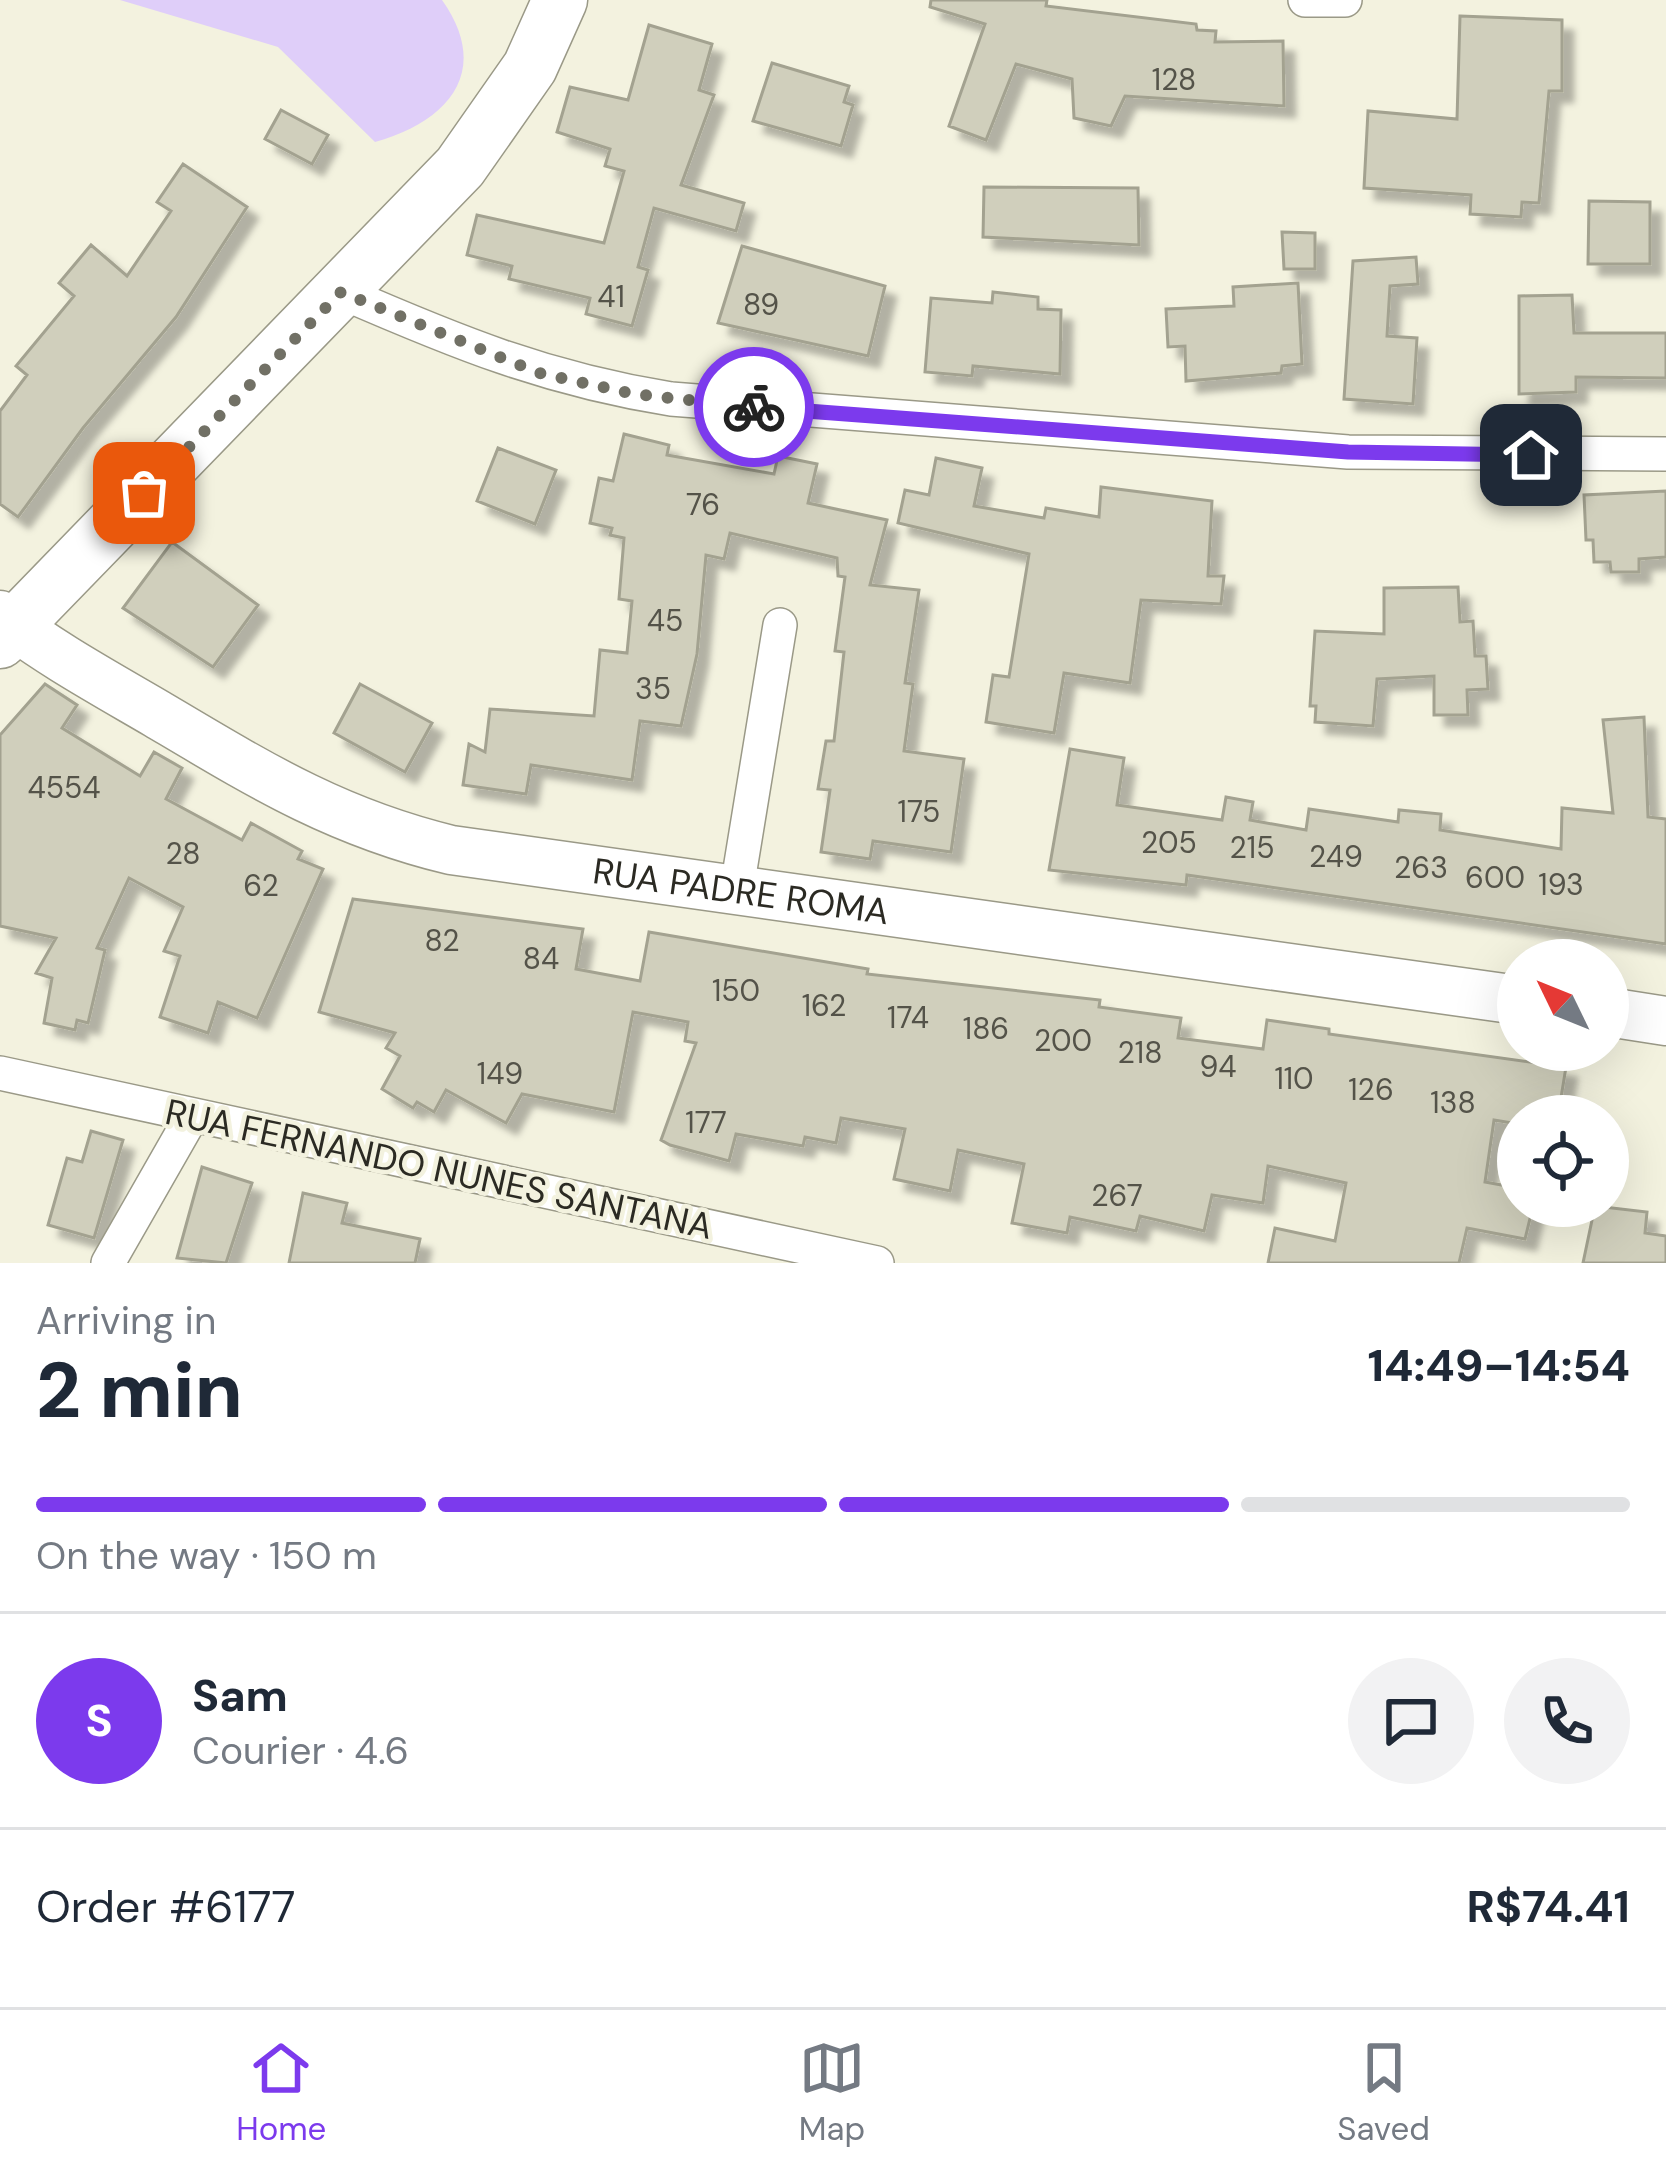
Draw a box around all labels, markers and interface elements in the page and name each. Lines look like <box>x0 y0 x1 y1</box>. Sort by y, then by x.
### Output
house number: 128 <box>1152 60 1196 99</box>
house number: 41 <box>597 277 625 316</box>
house number: 89 <box>743 285 779 324</box>
courier <box>694 347 814 467</box>
icon: bike <box>721 374 787 440</box>
pin <box>1480 404 1582 506</box>
icon: home <box>1498 422 1564 488</box>
pin <box>93 442 195 544</box>
icon: bag <box>111 460 177 526</box>
house number: 76 <box>686 485 720 524</box>
house number: 45 <box>647 601 683 640</box>
house number: 35 <box>635 669 671 708</box>
house number: 4554 <box>27 768 101 807</box>
house number: 175 <box>898 792 940 831</box>
house number: 205 <box>1141 823 1197 862</box>
house number: 215 <box>1230 828 1274 867</box>
house number: 28 <box>165 834 201 873</box>
house number: 249 <box>1309 837 1363 876</box>
street label: RUA PADRE ROMA <box>590 847 892 935</box>
house number: 263 <box>1394 848 1448 887</box>
house number: 600 <box>1465 858 1525 897</box>
house number: 193 <box>1538 865 1584 904</box>
house number: 62 <box>243 866 279 905</box>
house number: 82 <box>424 921 460 960</box>
house number: 84 <box>523 939 559 978</box>
north arrow <box>1497 939 1629 1071</box>
map controls <box>1497 939 1629 1227</box>
house number: 150 <box>712 971 760 1010</box>
house number: 162 <box>802 986 846 1025</box>
house number: 174 <box>887 998 929 1037</box>
house number: 186 <box>963 1009 1009 1048</box>
house number: 200 <box>1034 1021 1092 1060</box>
house number: 218 <box>1118 1033 1162 1072</box>
house number: 94 <box>1199 1047 1237 1086</box>
house number: 149 <box>477 1054 523 1093</box>
house number: 110 <box>1274 1059 1314 1098</box>
house number: 126 <box>1348 1070 1394 1109</box>
house number: 138 <box>1430 1083 1476 1122</box>
street label: RUA FERNANDO NUNES SANTANA <box>161 1088 717 1250</box>
button: locate <box>1497 1095 1629 1227</box>
house number: 177 <box>685 1103 727 1142</box>
house number: 267 <box>1091 1176 1143 1215</box>
text: Arriving in <box>36 1295 216 1346</box>
text: 14:49–14:54 <box>1367 1336 1630 1395</box>
text: 2 min <box>36 1340 243 1441</box>
text: On the way · 150 m <box>36 1530 377 1581</box>
button: chat <box>1348 1658 1474 1784</box>
button: phone <box>1504 1658 1630 1784</box>
text: Sam <box>192 1666 288 1725</box>
text: S <box>85 1691 113 1750</box>
text: Courier · 4.6 <box>192 1725 409 1776</box>
text: Order #6177 <box>36 1877 296 1936</box>
text: R$74.41 <box>1466 1877 1630 1936</box>
tab: Home <box>236 2035 326 2150</box>
tab: Map <box>799 2035 865 2150</box>
tab: Saved <box>1337 2035 1430 2150</box>

